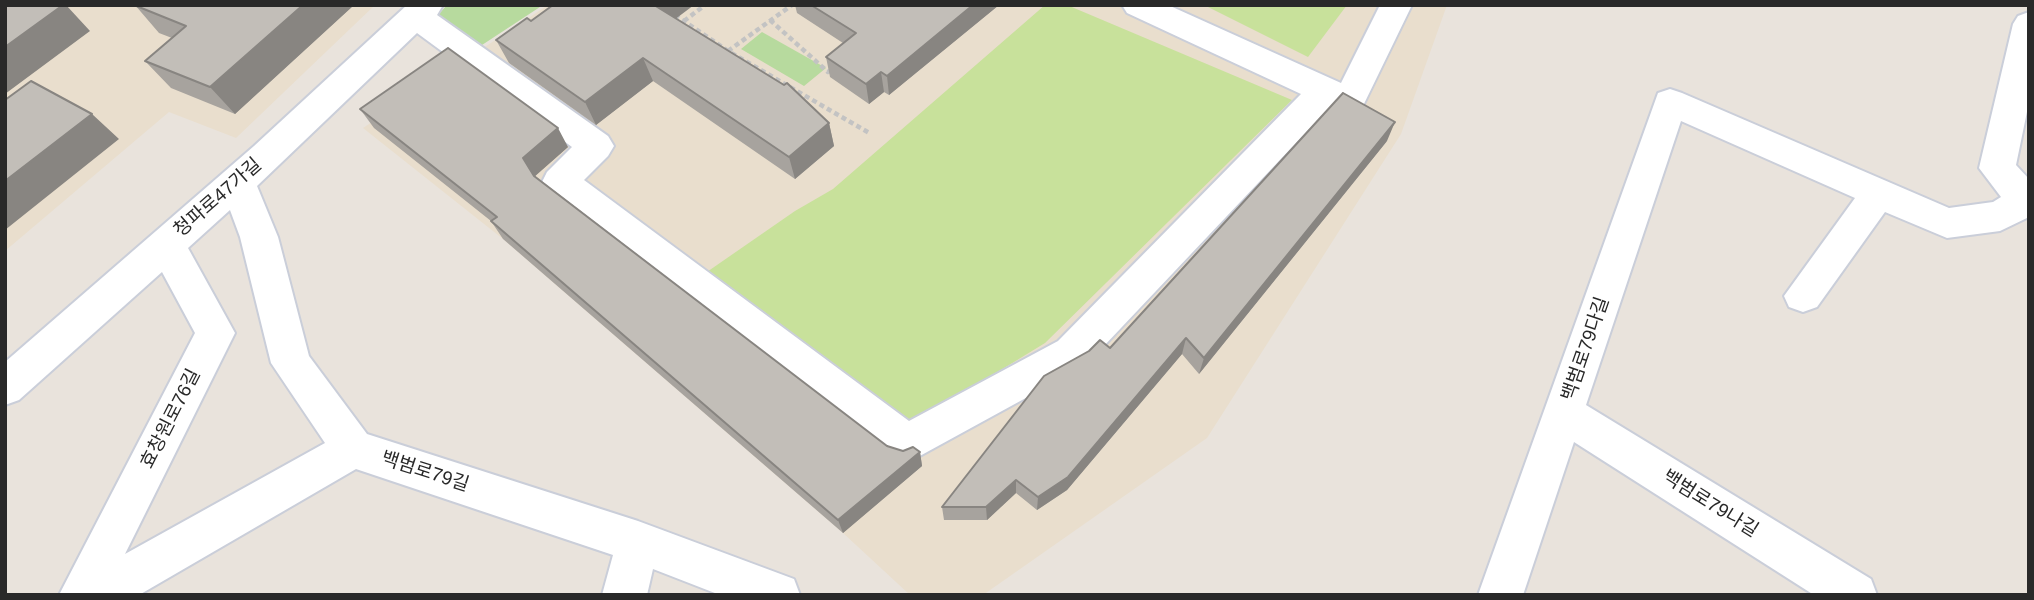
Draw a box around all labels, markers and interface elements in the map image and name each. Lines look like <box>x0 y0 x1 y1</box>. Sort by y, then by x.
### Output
street label: 청파로47가길 <box>170 154 266 242</box>
street label: 백범로79다길 <box>1558 294 1614 404</box>
street label: 효창원로76길 <box>136 365 206 473</box>
street label: 백범로79길 <box>378 447 472 497</box>
street label: 백범로79나길 <box>1658 466 1762 542</box>

